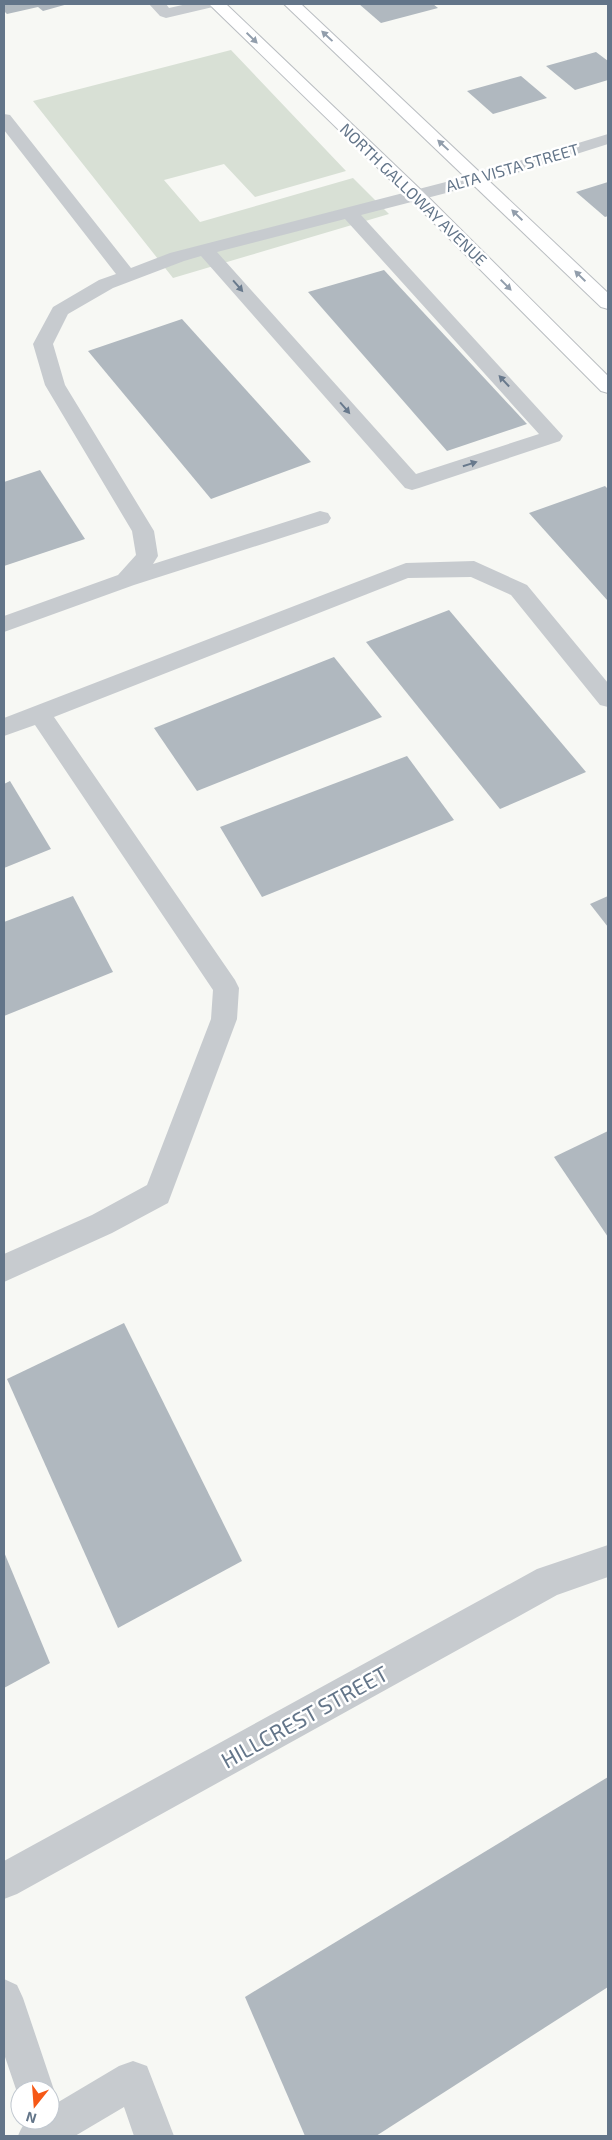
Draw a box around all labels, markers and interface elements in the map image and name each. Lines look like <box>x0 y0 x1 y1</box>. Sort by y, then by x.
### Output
one-way arrow <box>321 30 333 42</box>
one-way arrow <box>246 31 258 43</box>
street label: NORTH GALLOWAY AVENUE <box>337 119 491 269</box>
one-way arrow <box>437 139 449 151</box>
street label: ALTA VISTA STREET <box>443 139 581 195</box>
one-way arrow <box>511 209 523 221</box>
one-way arrow <box>575 270 587 282</box>
one-way arrow <box>500 279 512 291</box>
one-way arrow <box>232 280 243 293</box>
one-way arrow <box>498 374 509 387</box>
one-way arrow <box>339 402 350 414</box>
one-way arrow <box>463 460 478 467</box>
street label: HILLCREST STREET <box>216 1659 392 1773</box>
north arrow <box>10 2080 60 2130</box>
text: N <box>24 2108 38 2128</box>

